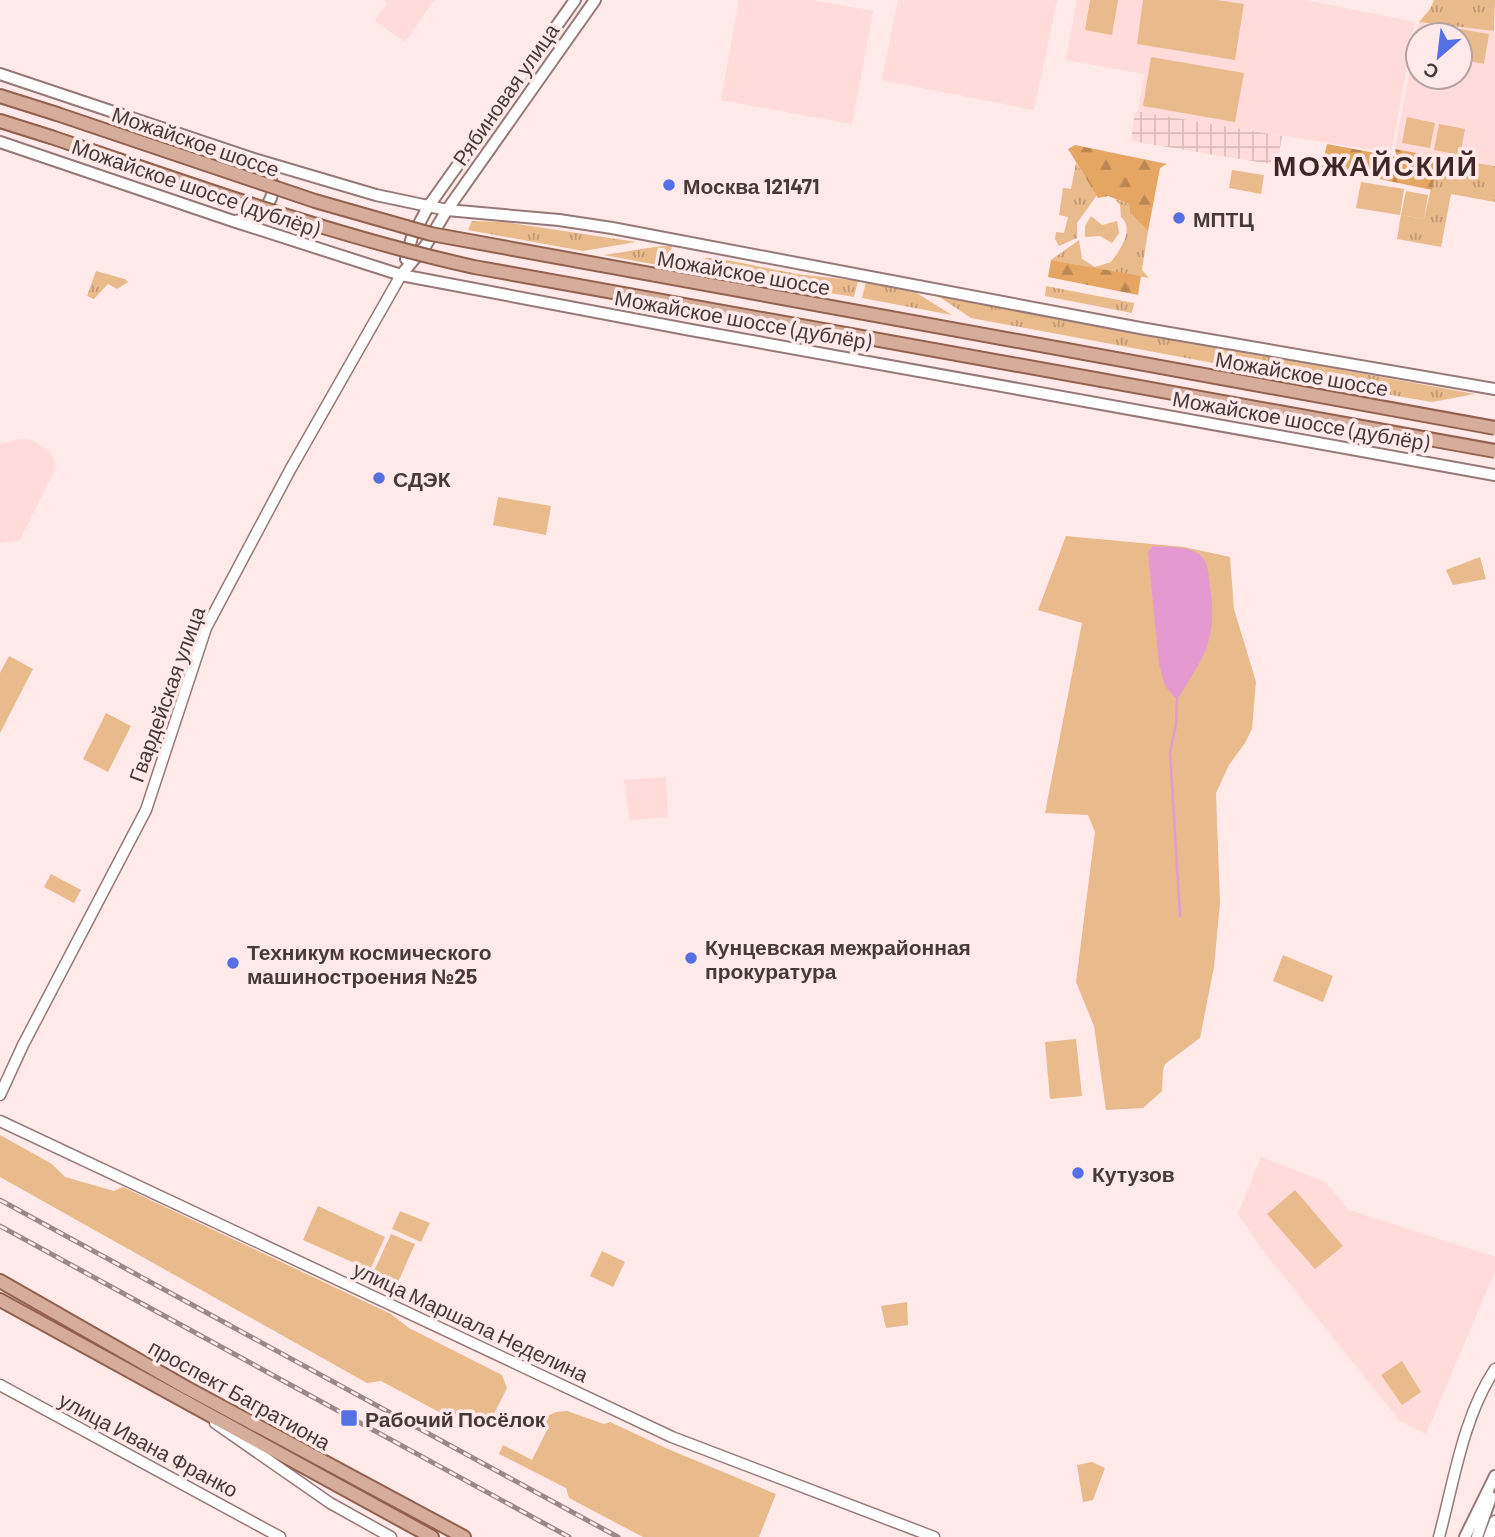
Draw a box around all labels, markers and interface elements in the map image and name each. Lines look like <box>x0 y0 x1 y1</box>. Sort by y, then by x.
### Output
street label: Рябиновая улица <box>447 18 563 170</box>
north arrow <box>1404 21 1474 91</box>
text: С <box>1419 58 1442 85</box>
street label: Можайское шоссе <box>109 101 283 181</box>
street label: Можайское шоссе (дублёр) <box>69 133 324 241</box>
district label: МОЖАЙСКИЙ <box>1273 148 1479 182</box>
place label: Москва 121471 <box>683 173 819 198</box>
marker: Москва 121471 <box>661 177 677 193</box>
place label: МПТЦ <box>1193 206 1254 231</box>
marker: МПТЦ <box>1171 210 1187 226</box>
street label: Можайское шоссе <box>655 244 833 300</box>
street label: Можайское шоссе (дублёр) <box>613 284 874 354</box>
street label: Можайское шоссе <box>1213 345 1391 401</box>
street label: Можайское шоссе (дублёр) <box>1171 385 1432 455</box>
place label: СДЭК <box>393 466 451 491</box>
marker: СДЭК <box>371 470 387 486</box>
street label: Гвардейская улица <box>123 603 209 785</box>
place label: Кунцевская межрайонная прокуратура <box>705 934 971 983</box>
place label: Техникум космического машиностроения №25 <box>247 939 492 988</box>
marker: Кунцевская межрайонная прокуратура <box>683 950 699 966</box>
marker: Техникум космического машиностроения №25 <box>225 955 241 971</box>
place label: Кутузов <box>1092 1161 1175 1186</box>
marker: Кутузов <box>1070 1165 1086 1181</box>
street label: улица Маршала Неделина <box>349 1255 593 1387</box>
street label: проспект Багратиона <box>145 1334 335 1455</box>
street label: улица Ивана Франко <box>55 1386 243 1502</box>
place label: Рабочий Посёлок <box>365 1406 546 1431</box>
marker: Рабочий Посёлок <box>339 1408 359 1428</box>

